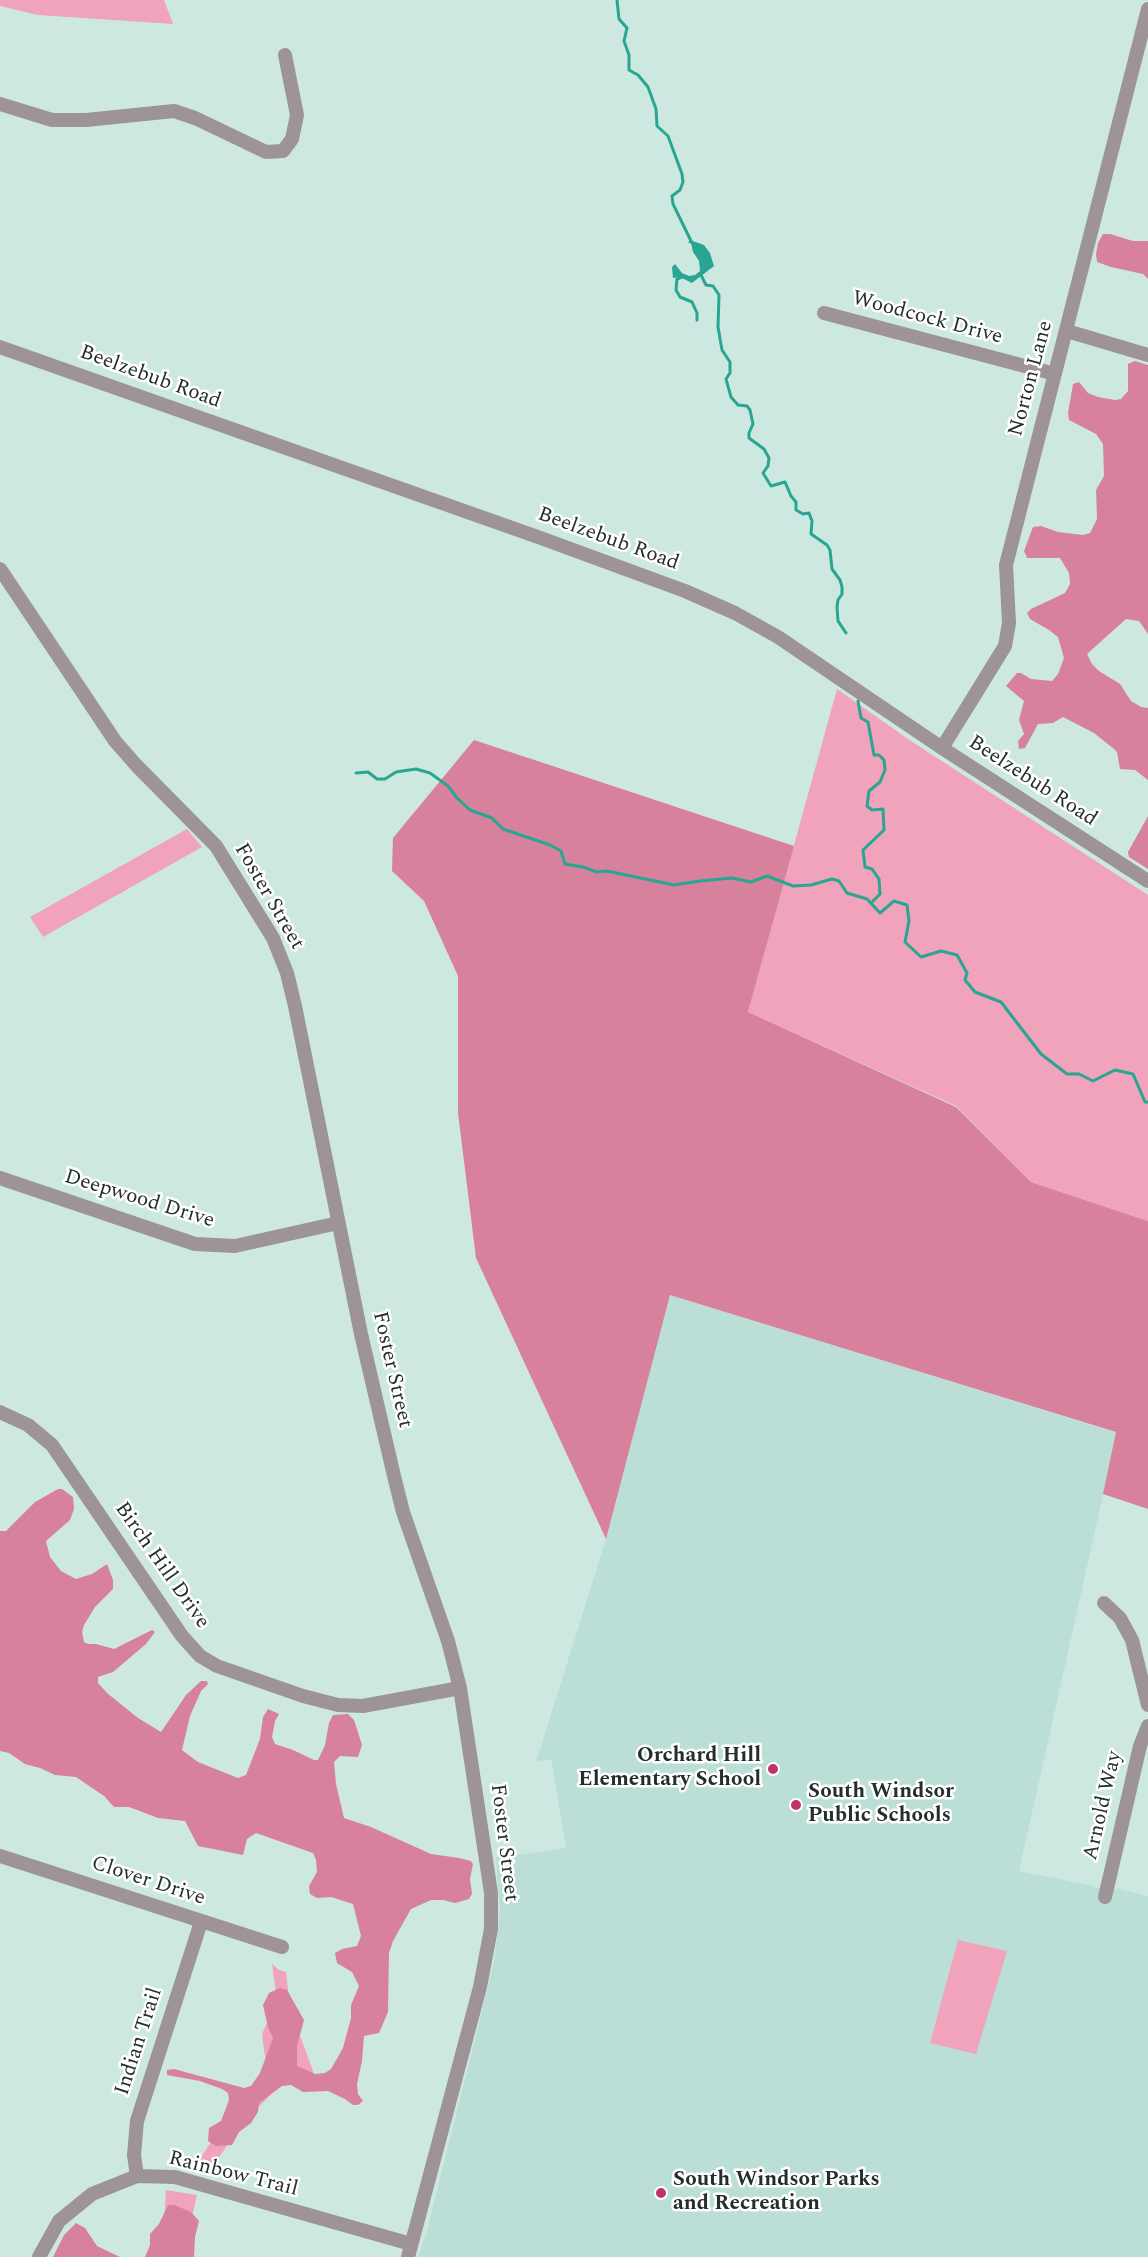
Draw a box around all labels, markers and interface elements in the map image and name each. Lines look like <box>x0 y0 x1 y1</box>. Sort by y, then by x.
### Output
street label: Woodcock Drive <box>849 287 1005 351</box>
street label: Norton Lane <box>1004 318 1060 440</box>
street label: Beelzebub Road <box>76 341 224 415</box>
street label: Beelzebub Road <box>534 503 682 577</box>
street label: Beelzebub Road <box>963 731 1101 833</box>
street label: Foster Street <box>227 839 309 955</box>
street label: Deepwood Drive <box>61 1165 217 1235</box>
street label: Foster Street <box>365 1309 417 1431</box>
street label: Birch Hill Drive <box>108 1498 214 1634</box>
place label: Orchard Hill Elementary School <box>578 1744 761 1794</box>
street label: Arnold Way <box>1079 1749 1129 1863</box>
marker: Orchard Hill Elementary School <box>766 1762 780 1776</box>
place label: South Windsor Public Schools <box>808 1780 954 1830</box>
street label: Foster Street <box>483 1783 523 1903</box>
marker: South Windsor Public Schools <box>789 1798 803 1812</box>
street label: Clover Drive <box>88 1852 208 1912</box>
street label: Indian Trail <box>111 1985 169 2099</box>
street label: Rainbow Trail <box>166 2147 300 2203</box>
place label: South Windsor Parks and Recreation <box>673 2168 880 2218</box>
marker: South Windsor Parks and Recreation <box>654 2186 668 2200</box>

